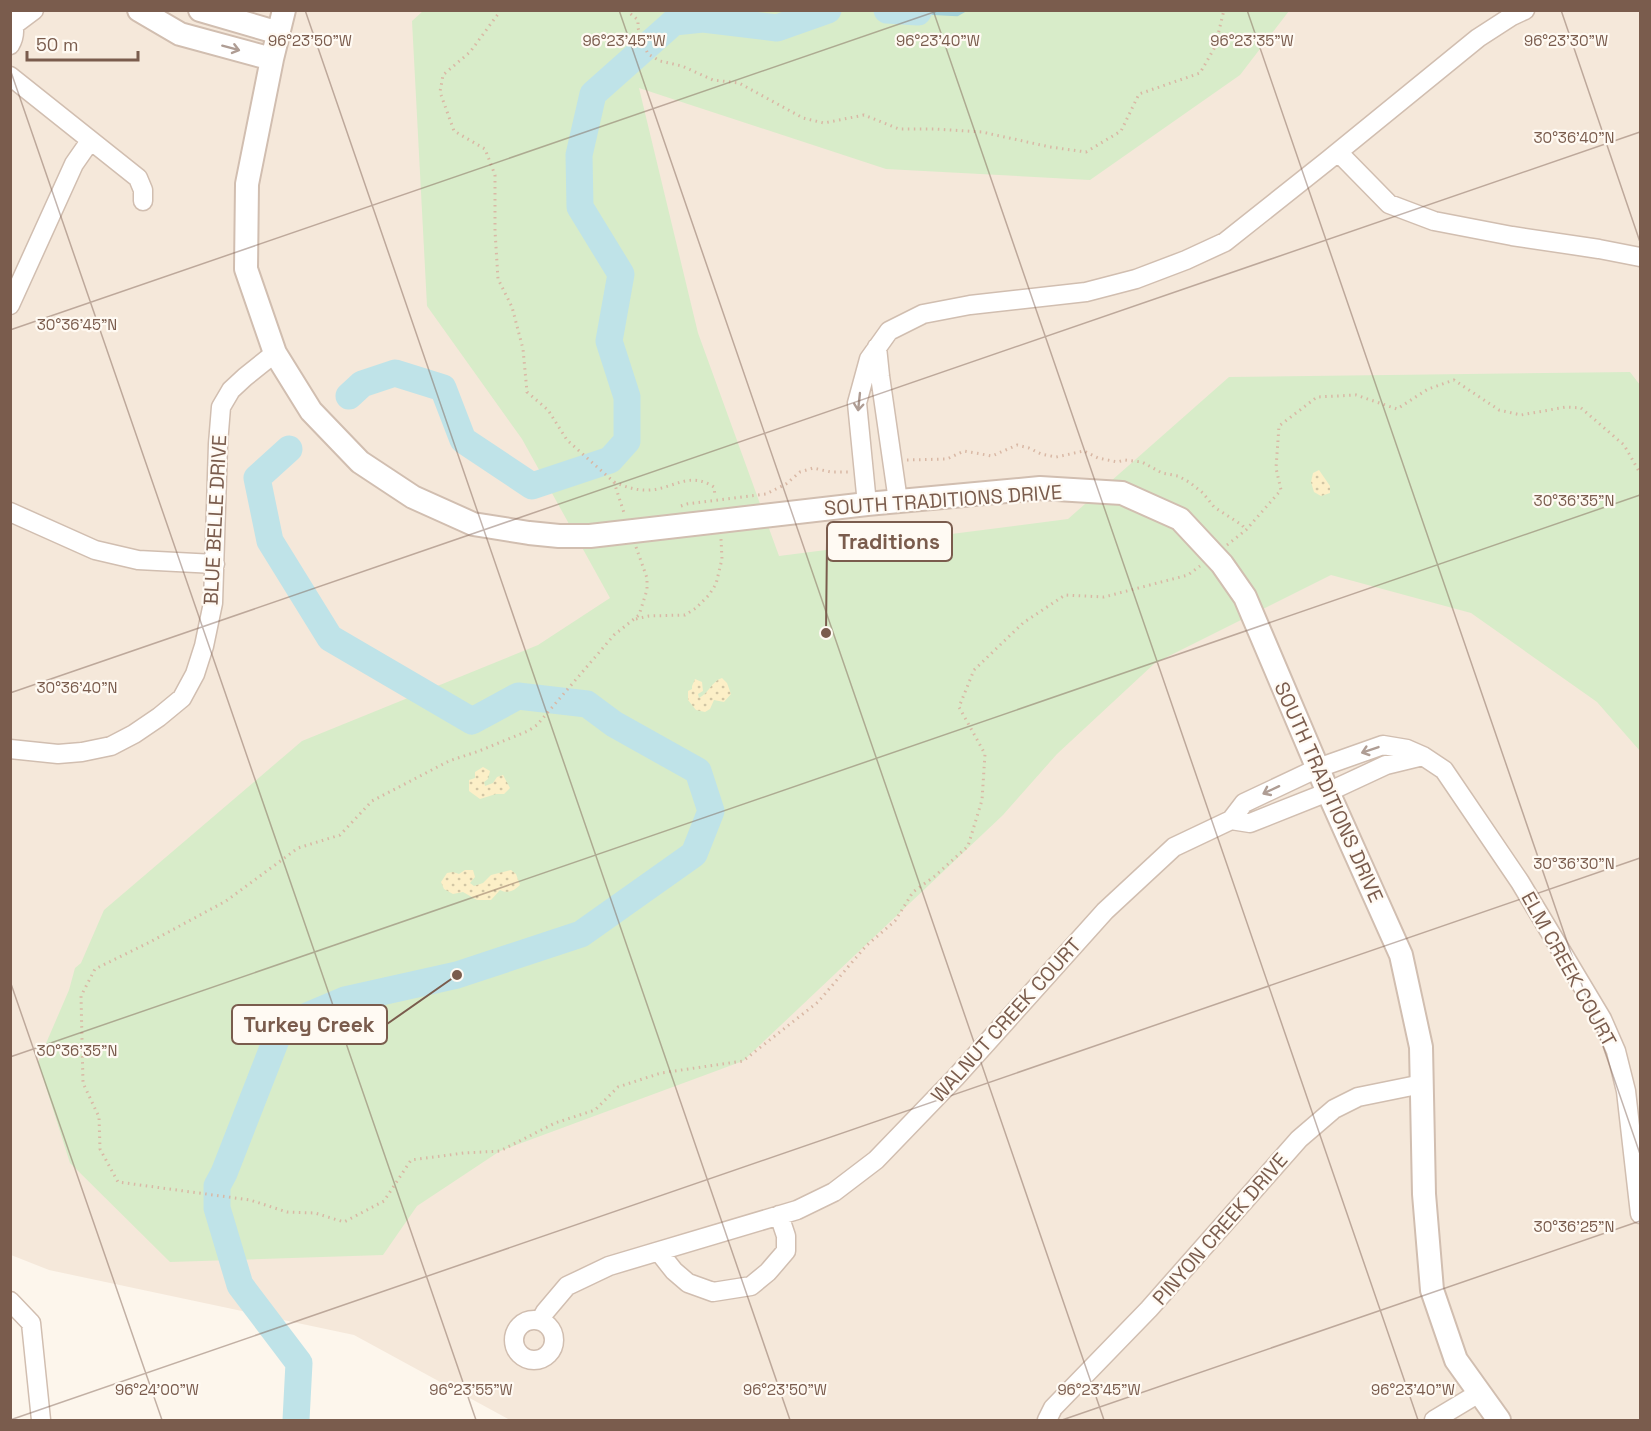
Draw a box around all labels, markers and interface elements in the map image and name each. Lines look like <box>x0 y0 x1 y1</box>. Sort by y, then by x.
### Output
scale bar <box>27 24 138 62</box>
text: 96°23'50"W <box>268 31 352 50</box>
text: 96°23'45"W <box>582 31 666 50</box>
text: 96°23'40"W <box>896 31 980 50</box>
text: 96°23'35"W <box>1210 31 1294 50</box>
text: 96°23'30"W <box>1524 31 1608 50</box>
text: 50 m <box>36 33 78 56</box>
one-way arrow <box>221 43 240 54</box>
text: 30°36'40"N <box>1533 128 1615 147</box>
text: 30°36'45"N <box>37 315 117 334</box>
one-way arrow <box>853 391 864 411</box>
street label: BLUE BELLE DRIVE <box>198 434 232 606</box>
street label: SOUTH TRADITIONS DRIVE <box>823 479 1063 521</box>
text: 30°36'35"N <box>1534 491 1614 510</box>
callout: Traditions <box>827 522 952 561</box>
text: Traditions <box>838 528 940 555</box>
text: 30°36'40"N <box>36 678 118 697</box>
street label: SOUTH TRADITIONS DRIVE <box>1269 678 1389 906</box>
one-way arrow <box>1361 745 1380 756</box>
one-way arrow <box>1263 784 1281 796</box>
text: 30°36'30"N <box>1533 854 1615 873</box>
street label: ELM CREEK COURT <box>1516 887 1623 1051</box>
street label: WALNUT CREEK COURT <box>925 932 1087 1108</box>
callout: Turkey Creek <box>232 1005 387 1044</box>
text: Turkey Creek <box>243 1011 375 1038</box>
text: 30°36'35"N <box>37 1041 117 1060</box>
street label: PINYON CREEK DRIVE <box>1147 1148 1293 1310</box>
text: 30°36'25"N <box>1534 1217 1614 1236</box>
text: 96°24'00"W <box>115 1380 199 1399</box>
text: 96°23'55"W <box>429 1380 513 1399</box>
text: 96°23'50"W <box>743 1380 827 1399</box>
text: 96°23'45"W <box>1057 1380 1141 1399</box>
text: 96°23'40"W <box>1371 1380 1455 1399</box>

